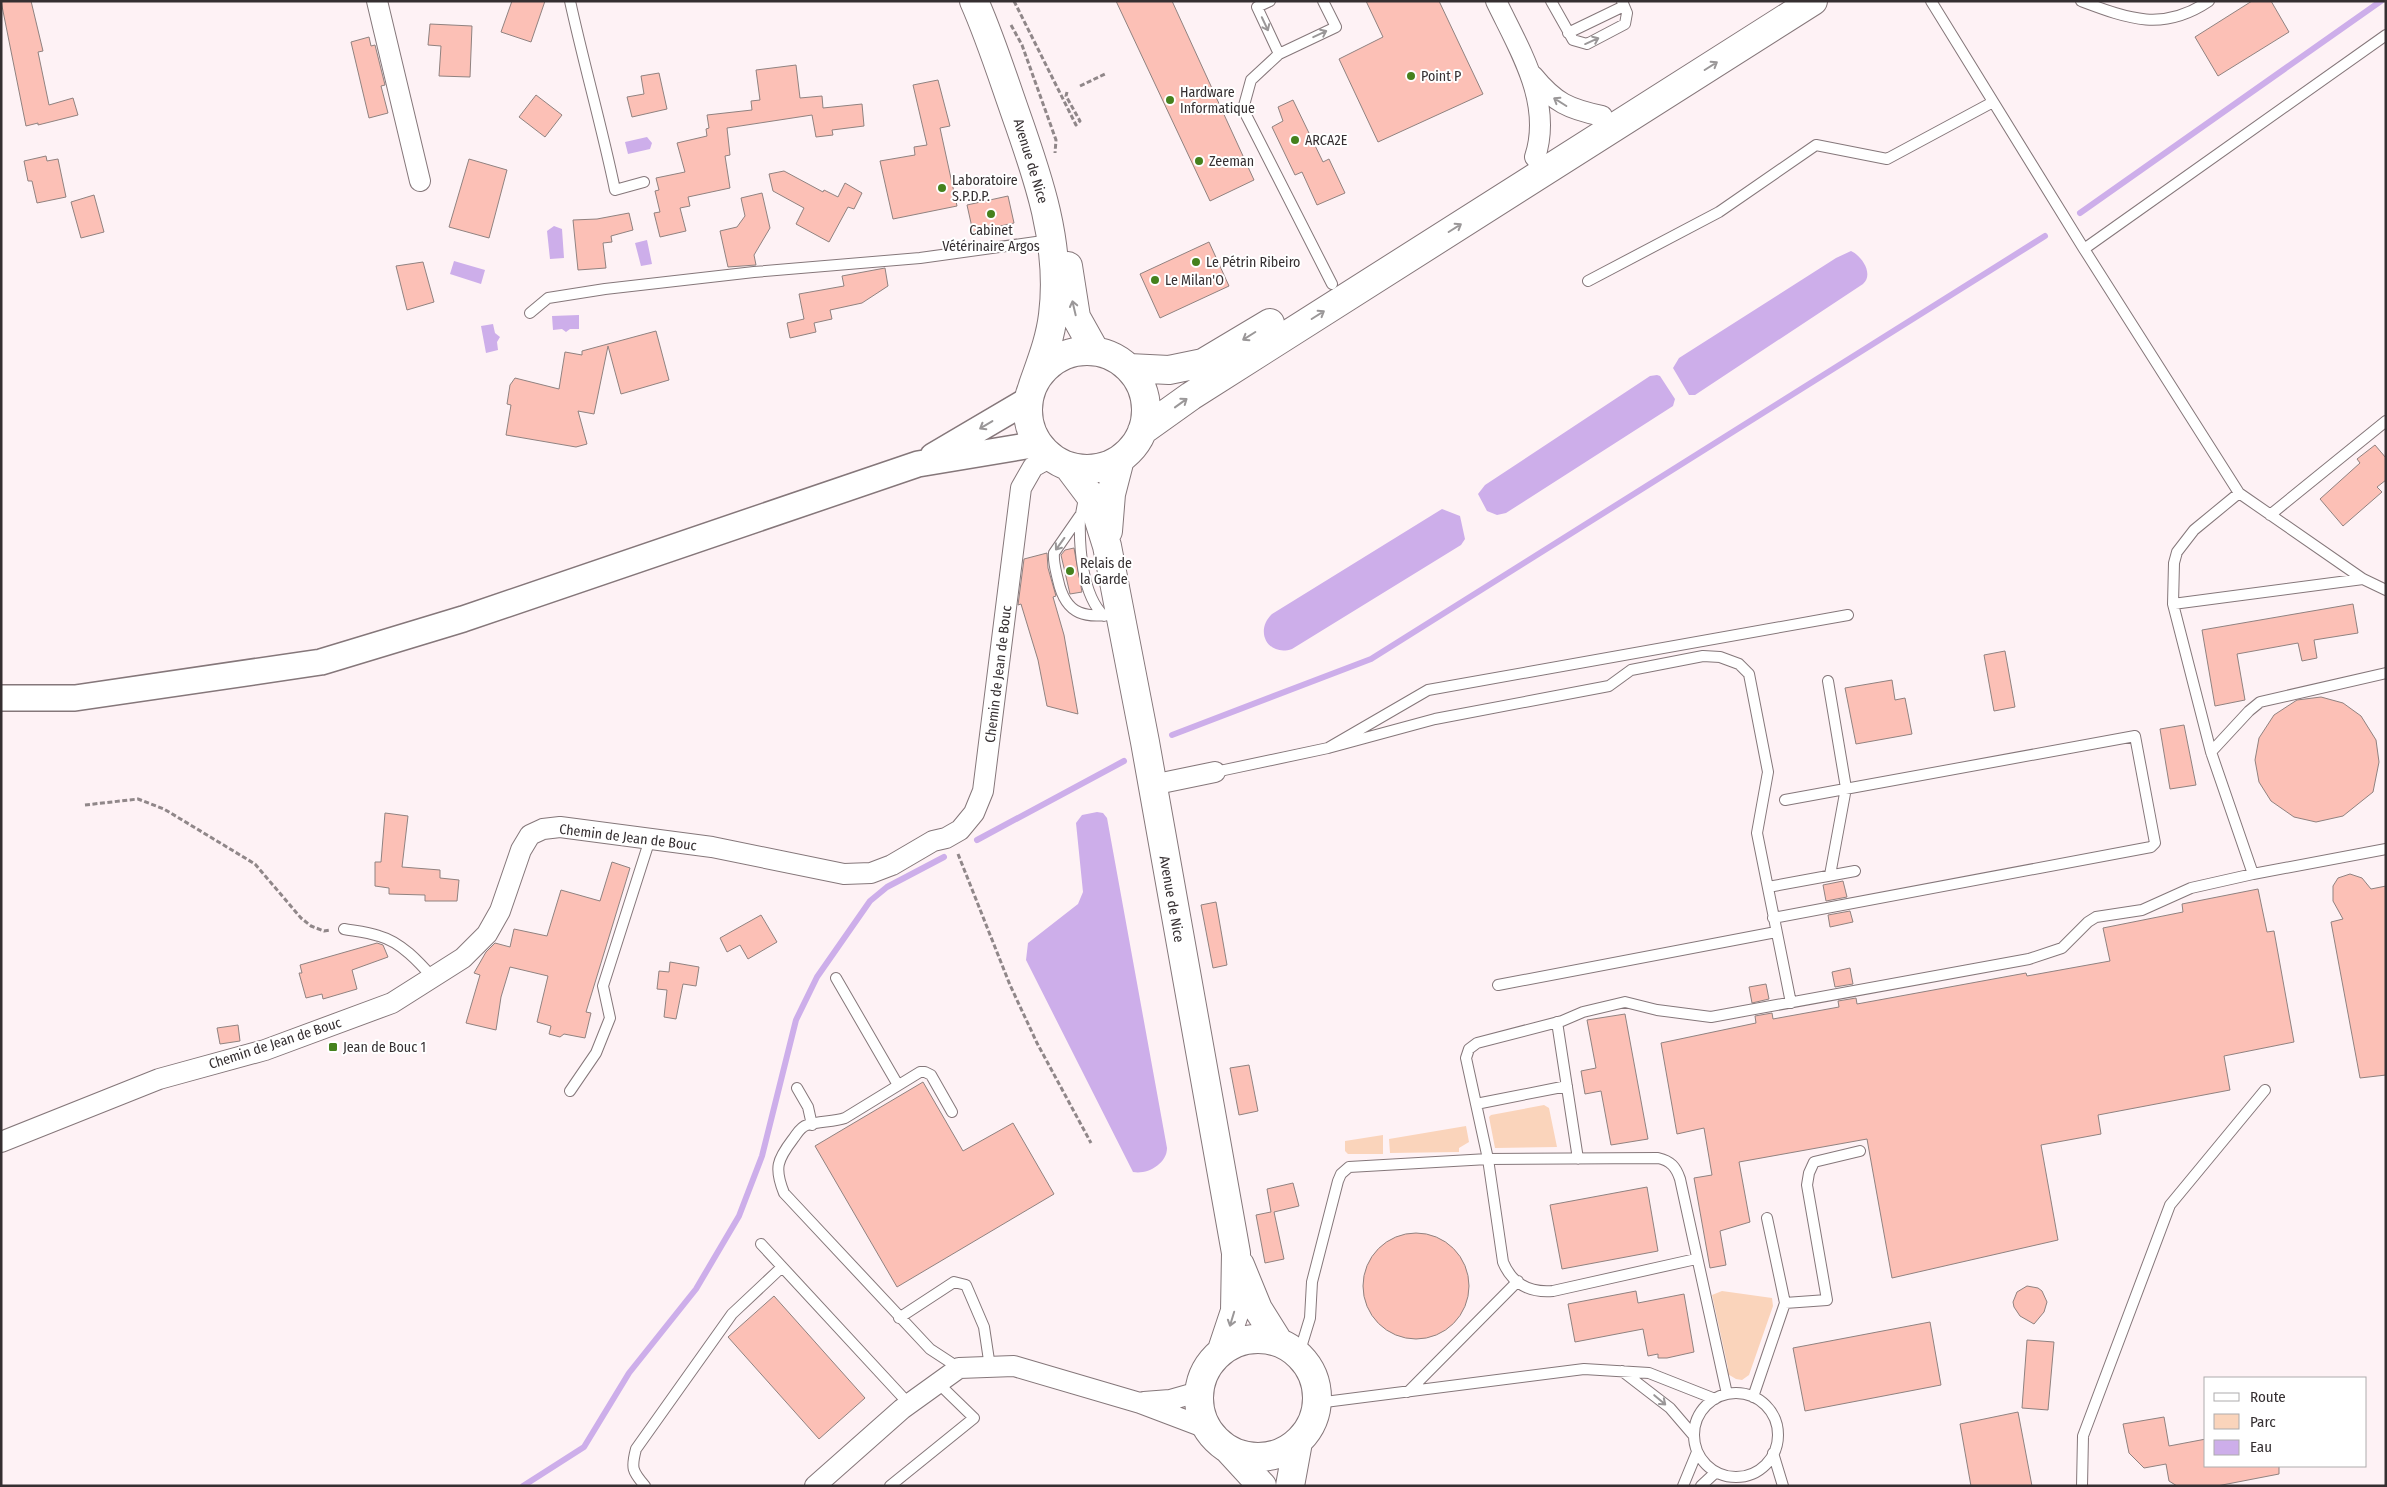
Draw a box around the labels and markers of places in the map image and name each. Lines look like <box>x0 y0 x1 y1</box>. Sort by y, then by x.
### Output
place label: Point P <box>1421 68 1461 85</box>
marker: Point P <box>1405 70 1417 82</box>
place label: Hardware Informatique <box>1180 84 1255 117</box>
marker: Hardware Informatique <box>1164 94 1176 106</box>
place label: ARCA2E <box>1305 132 1348 149</box>
marker: ARCA2E <box>1289 134 1301 146</box>
place label: Zeeman <box>1209 153 1254 170</box>
marker: Zeeman <box>1193 155 1205 167</box>
place label: Laboratoire S.P.D.P. <box>952 172 1018 205</box>
marker: Laboratoire S.P.D.P. <box>936 182 948 194</box>
marker: Cabinet Vétérinaire Argos <box>985 208 997 220</box>
place label: Cabinet Vétérinaire Argos <box>942 222 1040 255</box>
place label: Le Pétrin Ribeiro <box>1206 254 1301 271</box>
marker: Le Pétrin Ribeiro <box>1190 256 1202 268</box>
place label: Le Milan'O <box>1165 272 1224 289</box>
marker: Le Milan'O <box>1149 274 1161 286</box>
place label: Relais de la Garde <box>1080 555 1132 588</box>
marker: Relais de la Garde <box>1064 565 1076 577</box>
place label: Jean de Bouc 1 <box>343 1039 426 1056</box>
marker: Jean de Bouc 1 <box>327 1041 339 1053</box>

